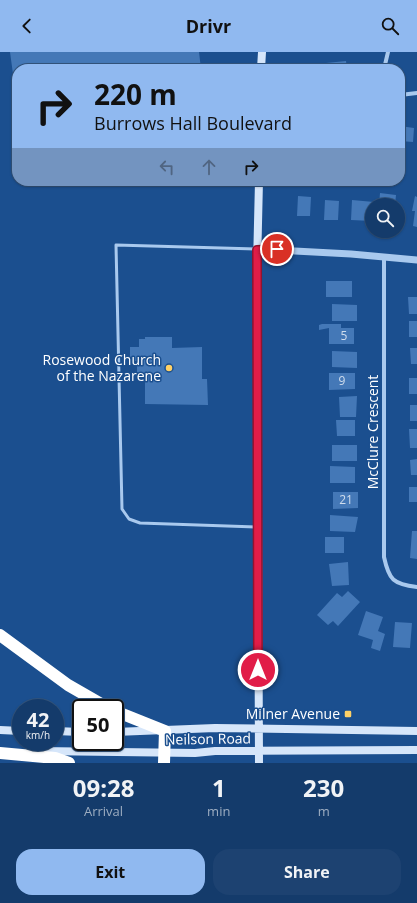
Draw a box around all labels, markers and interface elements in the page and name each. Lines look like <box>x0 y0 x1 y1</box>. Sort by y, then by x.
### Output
text: Drivr <box>186 14 231 38</box>
icon: back <box>16 15 38 37</box>
icon: search <box>379 15 401 37</box>
text: 220 m <box>94 75 177 113</box>
icon: right <box>28 80 80 132</box>
text: Burrows Hall Boulevard <box>94 111 292 135</box>
icon: left <box>156 156 178 178</box>
icon: ahead <box>198 156 220 178</box>
icon: right <box>240 156 262 178</box>
map controls <box>365 198 405 238</box>
button: search <box>365 198 405 238</box>
pin <box>260 232 294 266</box>
icon: arrive <box>266 238 288 260</box>
house number: 5 <box>341 327 348 344</box>
place label: Rosewood Church of the Nazarene <box>43 350 161 385</box>
marker: Rosewood Church of the Nazarene <box>164 363 174 373</box>
house number: 9 <box>339 372 346 389</box>
street label: McClure Crescent <box>363 375 382 489</box>
house number: 21 <box>339 491 353 508</box>
position arrow <box>237 649 279 691</box>
speed limit sign: 50 <box>72 699 124 751</box>
place label: Milner Avenue <box>246 704 340 723</box>
text: 42 <box>27 706 49 733</box>
marker: Milner Avenue <box>343 709 353 719</box>
text: km/h <box>26 728 50 742</box>
street label: Neilson Road <box>165 728 251 749</box>
text: 09:28 <box>73 771 134 804</box>
text: 1 <box>212 771 226 804</box>
text: 230 <box>303 771 344 804</box>
text: Arrival <box>84 802 123 820</box>
text: min <box>207 802 230 820</box>
text: m <box>318 802 330 820</box>
button: Exit <box>16 849 205 895</box>
button: Share <box>213 849 401 895</box>

